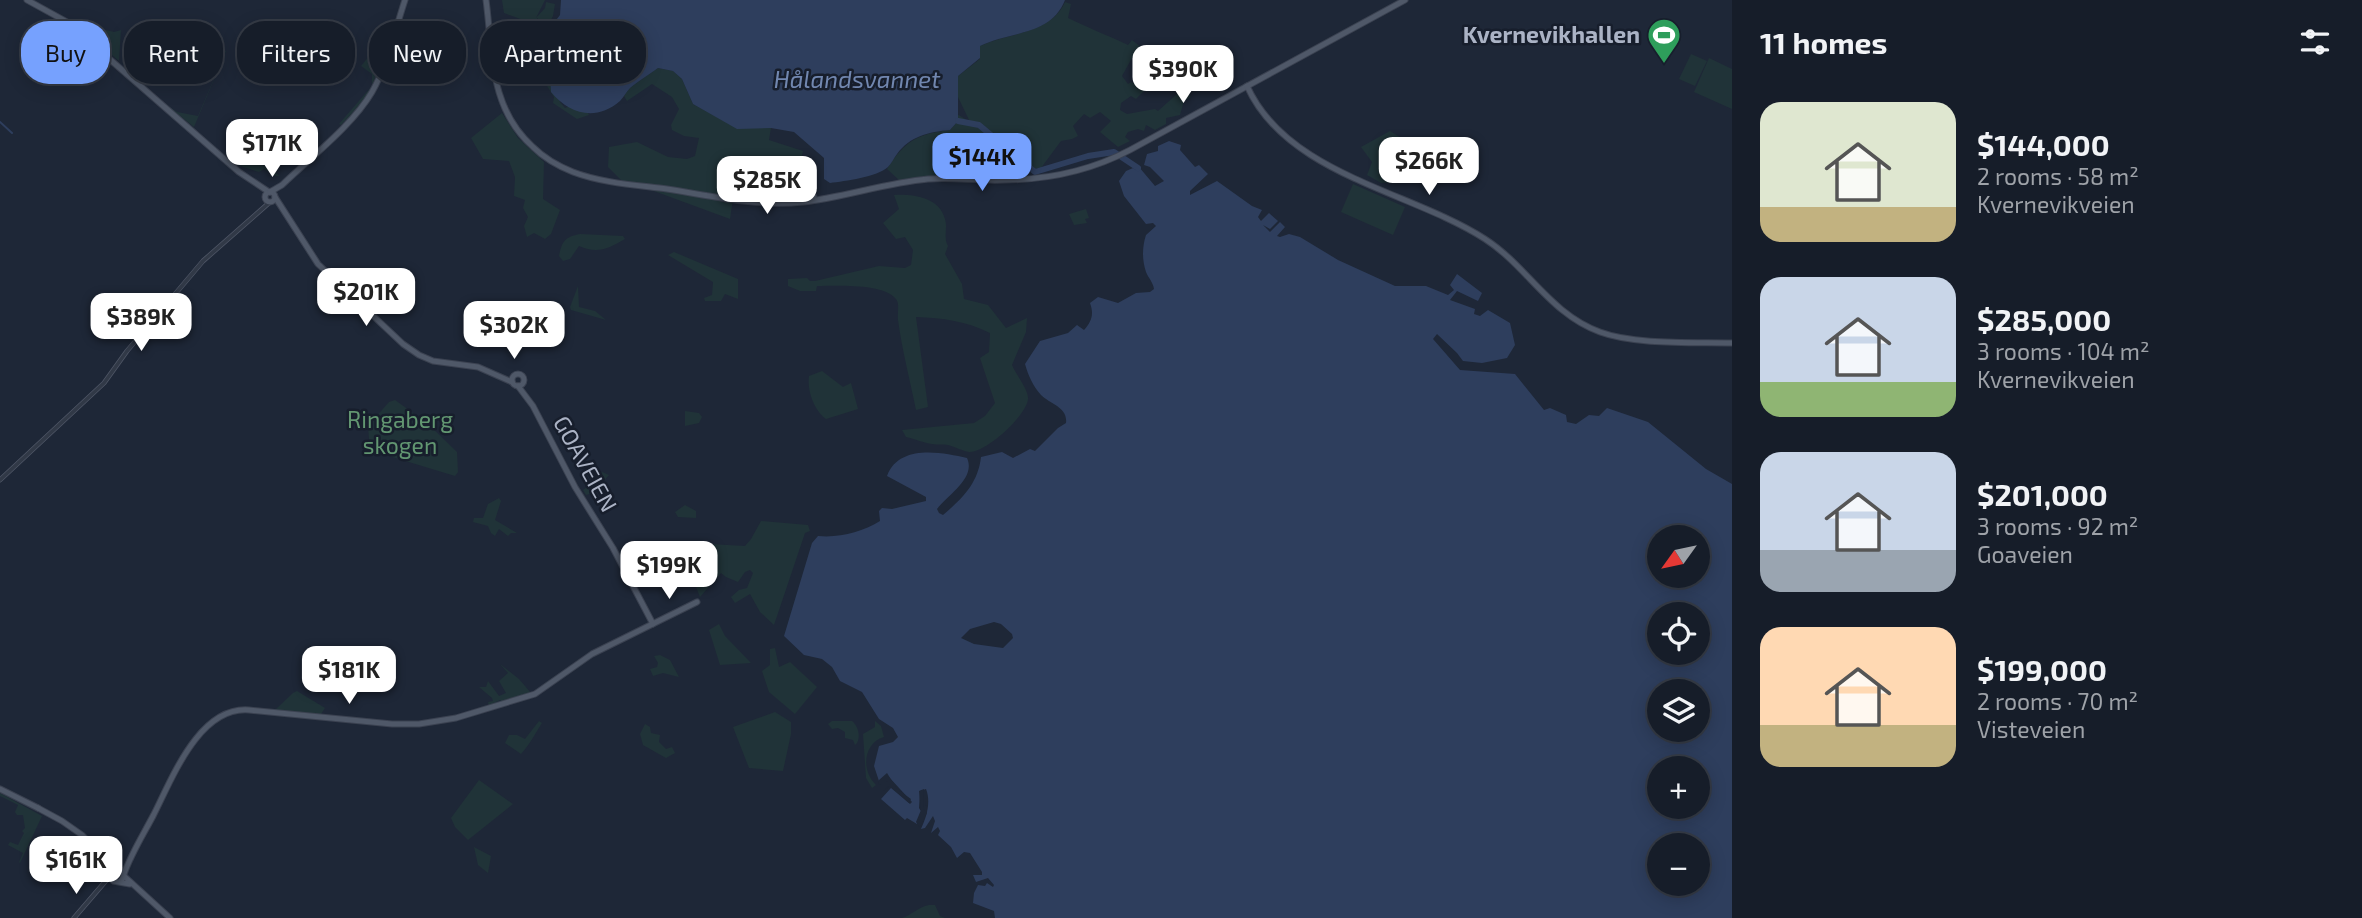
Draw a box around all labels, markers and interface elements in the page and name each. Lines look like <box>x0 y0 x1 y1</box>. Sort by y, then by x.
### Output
sports icon: Kvernevikhallen <box>1645 16 1683 65</box>
place label: Kvernevikhallen <box>1463 20 1640 48</box>
chip: Buy <box>21 21 110 84</box>
chip: Rent <box>124 21 223 84</box>
chip: Filters <box>237 21 355 84</box>
chip: New <box>369 21 466 84</box>
chip: Apartment <box>480 21 646 84</box>
icon: filters <box>2296 23 2334 61</box>
text: 11 homes <box>1760 24 1887 60</box>
pin: $390K <box>1134 46 1232 105</box>
text: $390K <box>1148 54 1218 82</box>
water label: Hålandsvannet <box>774 64 941 93</box>
pin: $171K <box>223 120 321 179</box>
text: $144,000 <box>1977 126 2110 162</box>
text: $171K <box>242 128 302 156</box>
icon: home <box>1816 130 1900 214</box>
pin: $144K <box>933 134 1031 193</box>
pin: $266K <box>1380 138 1478 197</box>
text: $144K <box>948 142 1016 170</box>
text: $266K <box>1395 146 1463 174</box>
pin: $285K <box>718 156 816 216</box>
text: 2 rooms · 58 m² <box>1977 162 2139 190</box>
text: $285K <box>733 165 801 193</box>
text: Kvernevikveien <box>1977 190 2135 218</box>
pin: $201K <box>317 268 415 328</box>
text: $201K <box>333 277 399 305</box>
pin: $389K <box>92 294 190 353</box>
text: $285,000 <box>1977 301 2111 337</box>
text: $389K <box>107 302 175 330</box>
pin: $302K <box>465 302 563 361</box>
icon: home <box>1816 305 1900 389</box>
text: $302K <box>480 310 548 338</box>
text: 3 rooms · 104 m² <box>1977 337 2149 365</box>
text: Kvernevikveien <box>1977 365 2135 393</box>
park label: Ringaberg skogen <box>347 405 453 459</box>
street label: GOAVEIEN <box>548 411 624 516</box>
text: $201,000 <box>1977 476 2108 512</box>
icon: home <box>1816 480 1900 564</box>
text: 3 rooms · 92 m² <box>1977 512 2138 540</box>
north arrow <box>1647 525 1710 588</box>
map controls <box>1647 525 1710 896</box>
text: Goaveien <box>1977 540 2073 568</box>
pin: $199K <box>620 542 718 601</box>
text: $199K <box>637 550 702 578</box>
button: locate <box>1647 602 1710 665</box>
pin: $181K <box>300 646 398 706</box>
text: $199,000 <box>1977 651 2107 687</box>
text: $181K <box>318 655 380 683</box>
icon: home <box>1816 655 1900 739</box>
button: layers <box>1647 679 1710 742</box>
text: 2 rooms · 70 m² <box>1977 687 2138 715</box>
text: Visteveien <box>1977 715 2085 743</box>
button: + <box>1647 756 1710 819</box>
button: − <box>1647 833 1710 896</box>
pin: $161K <box>27 836 125 896</box>
text: $161K <box>45 845 107 873</box>

